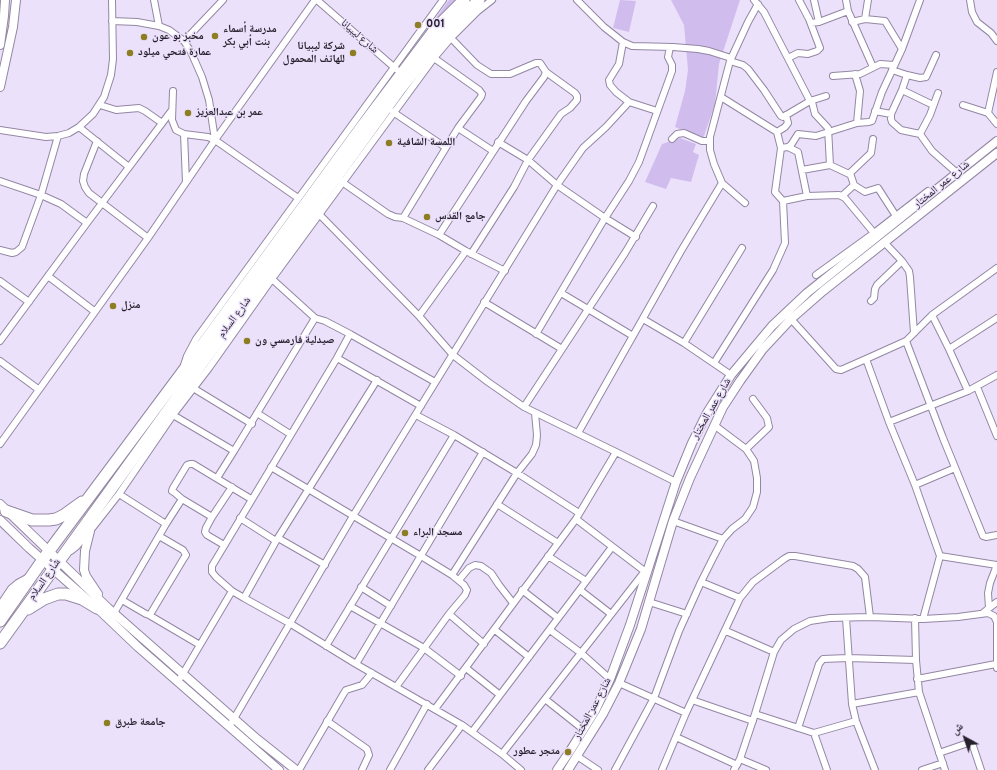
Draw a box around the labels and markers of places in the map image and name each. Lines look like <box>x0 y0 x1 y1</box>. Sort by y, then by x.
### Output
place label: 001 <box>426 18 445 32</box>
marker: 001 <box>413 20 423 30</box>
place label: مدرسة أسماء بنت أبي بكر <box>223 23 277 49</box>
place label: مخبز بو عون <box>152 30 204 44</box>
marker: مدرسة أسماء بنت أبي بكر <box>210 31 220 41</box>
marker: مخبز بو عون <box>139 32 149 42</box>
place label: شركة ليبيانا للهاتف المحمول <box>283 40 345 66</box>
place label: عمارة فتحي ميلود <box>138 46 211 60</box>
marker: عمارة فتحي ميلود <box>125 48 135 58</box>
marker: شركة ليبيانا للهاتف المحمول <box>348 48 358 58</box>
place label: عمر بن عبدالعزيز <box>196 106 263 120</box>
marker: عمر بن عبدالعزيز <box>183 108 193 118</box>
place label: اللمسة الشافية <box>397 136 455 150</box>
marker: اللمسة الشافية <box>384 138 394 148</box>
place label: جامع القدس <box>435 210 486 224</box>
marker: جامع القدس <box>422 212 432 222</box>
place label: منزل <box>121 299 140 313</box>
marker: منزل <box>108 301 118 311</box>
place label: صيدلية فارمسي ون <box>255 334 335 348</box>
marker: صيدلية فارمسي ون <box>242 336 252 346</box>
place label: مسجد البراء <box>413 526 462 540</box>
marker: مسجد البراء <box>400 528 410 538</box>
place label: جامعة طبرق <box>115 716 166 730</box>
marker: جامعة طبرق <box>102 718 112 728</box>
place label: متجر عطور <box>514 745 560 759</box>
marker: متجر عطور <box>563 747 573 757</box>

